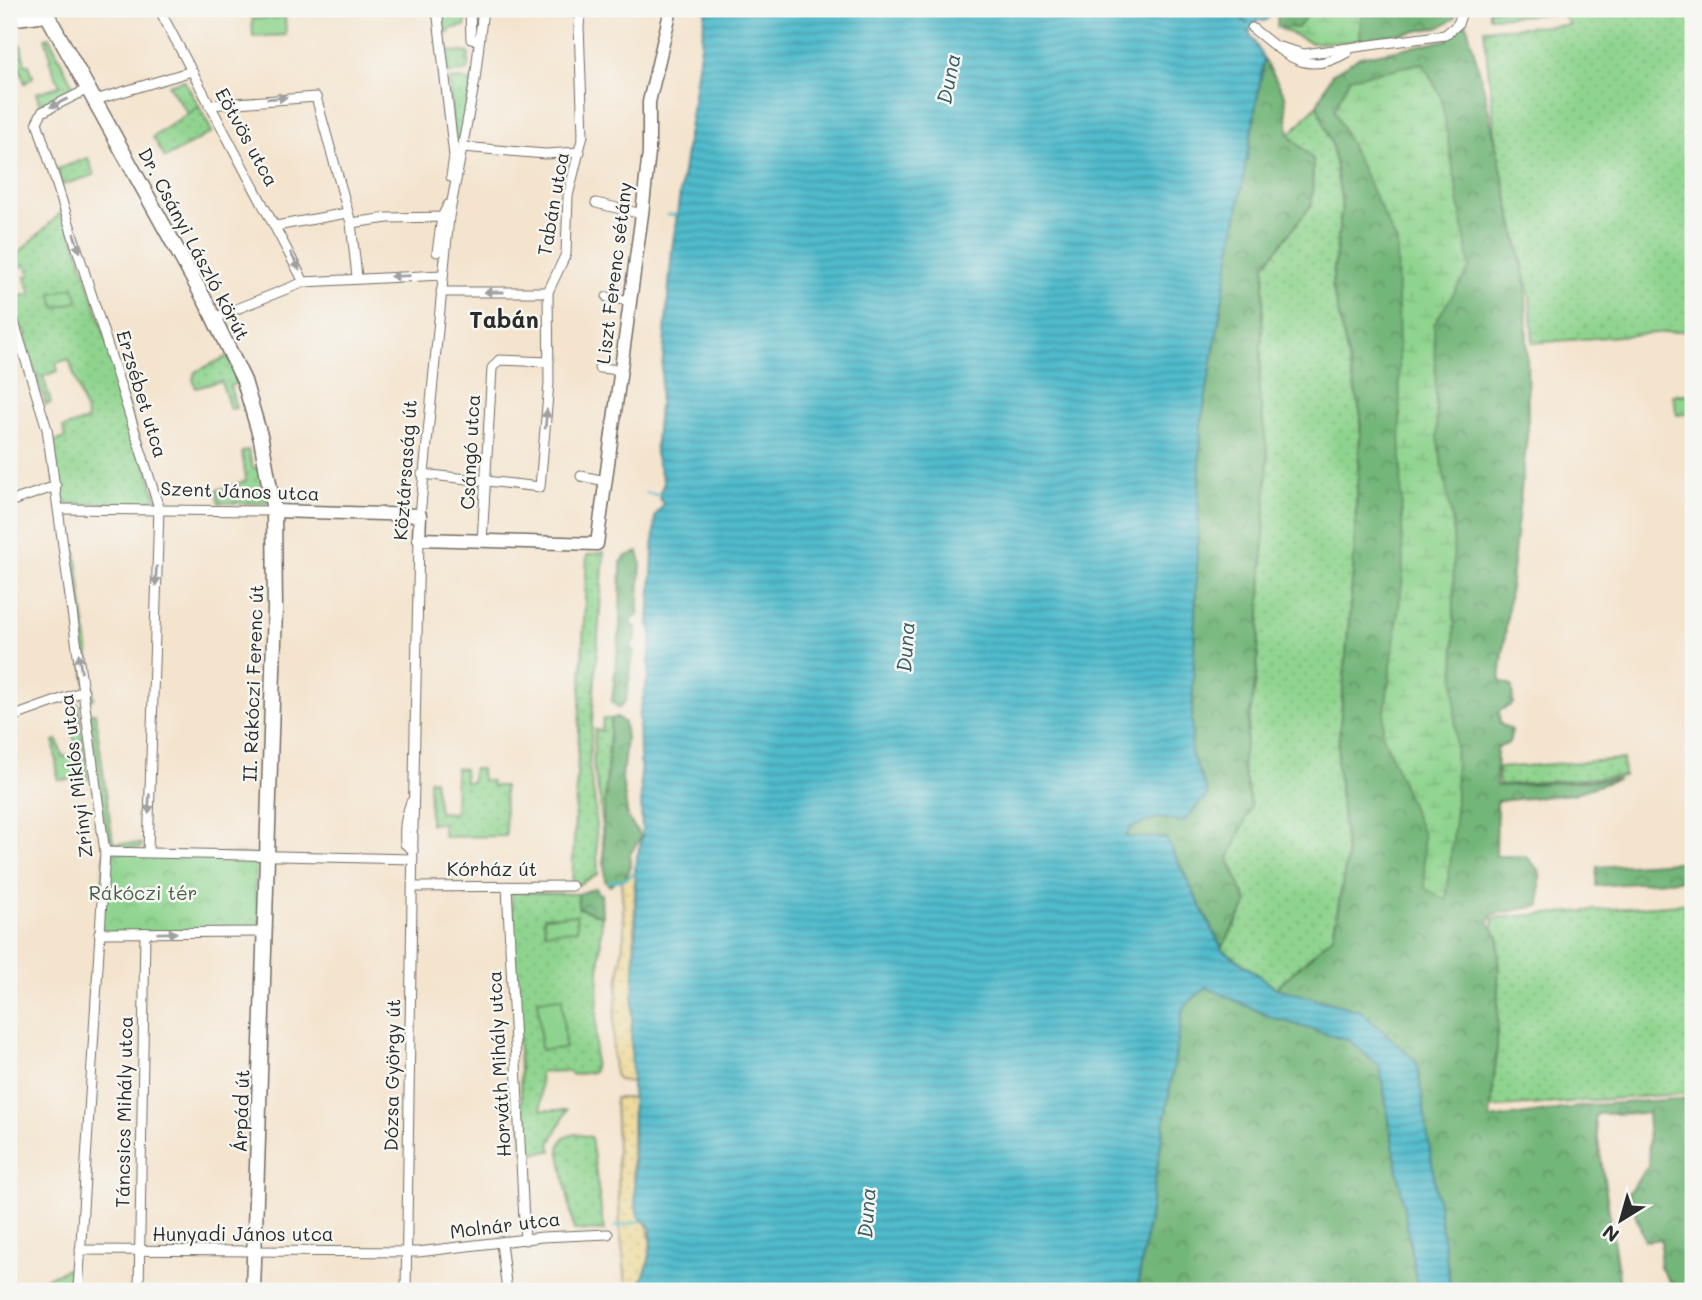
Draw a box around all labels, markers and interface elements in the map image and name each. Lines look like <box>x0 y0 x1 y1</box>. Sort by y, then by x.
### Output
water label: Duna <box>929 51 966 106</box>
street label: Eötvös utca <box>210 83 285 190</box>
one-way arrow <box>266 92 288 103</box>
one-way arrow <box>48 98 69 109</box>
street label: Dr. Csányi László körút <box>133 143 256 344</box>
street label: Tabán utca <box>531 150 574 258</box>
street label: Liszt Ferenc sétány <box>590 181 637 365</box>
one-way arrow <box>72 232 83 253</box>
one-way arrow <box>288 251 300 271</box>
one-way arrow <box>388 270 410 281</box>
one-way arrow <box>483 286 505 298</box>
district label: Tabán <box>469 304 539 334</box>
street label: Erzsébet utca <box>111 327 174 461</box>
street label: Csángó utca <box>454 394 485 510</box>
street label: Köztársaság út <box>387 399 422 541</box>
one-way arrow <box>541 407 552 429</box>
street label: Szent János utca <box>160 475 320 506</box>
one-way arrow <box>151 566 162 588</box>
street label: II. Rákóczi Ferenc út <box>237 584 268 782</box>
water label: Duna <box>889 621 920 673</box>
one-way arrow <box>74 652 85 674</box>
street label: Zrínyi Miklós utca <box>53 693 98 859</box>
one-way arrow <box>144 793 155 815</box>
street label: Kórház út <box>447 856 537 881</box>
park label: Rákóczi tér <box>89 880 197 905</box>
one-way arrow <box>157 927 179 938</box>
street label: Horváth Mihály utca <box>481 970 516 1158</box>
street label: Dózsa György út <box>378 998 405 1152</box>
street label: Táncsics Mihály utca <box>109 1016 138 1208</box>
street label: Árpád út <box>227 1069 254 1153</box>
north arrow <box>1586 1184 1656 1254</box>
water label: Duna <box>850 1187 881 1239</box>
street label: Molnár utca <box>448 1205 562 1244</box>
text: N <box>1597 1220 1624 1248</box>
street label: Hunyadi János utca <box>152 1221 334 1246</box>

